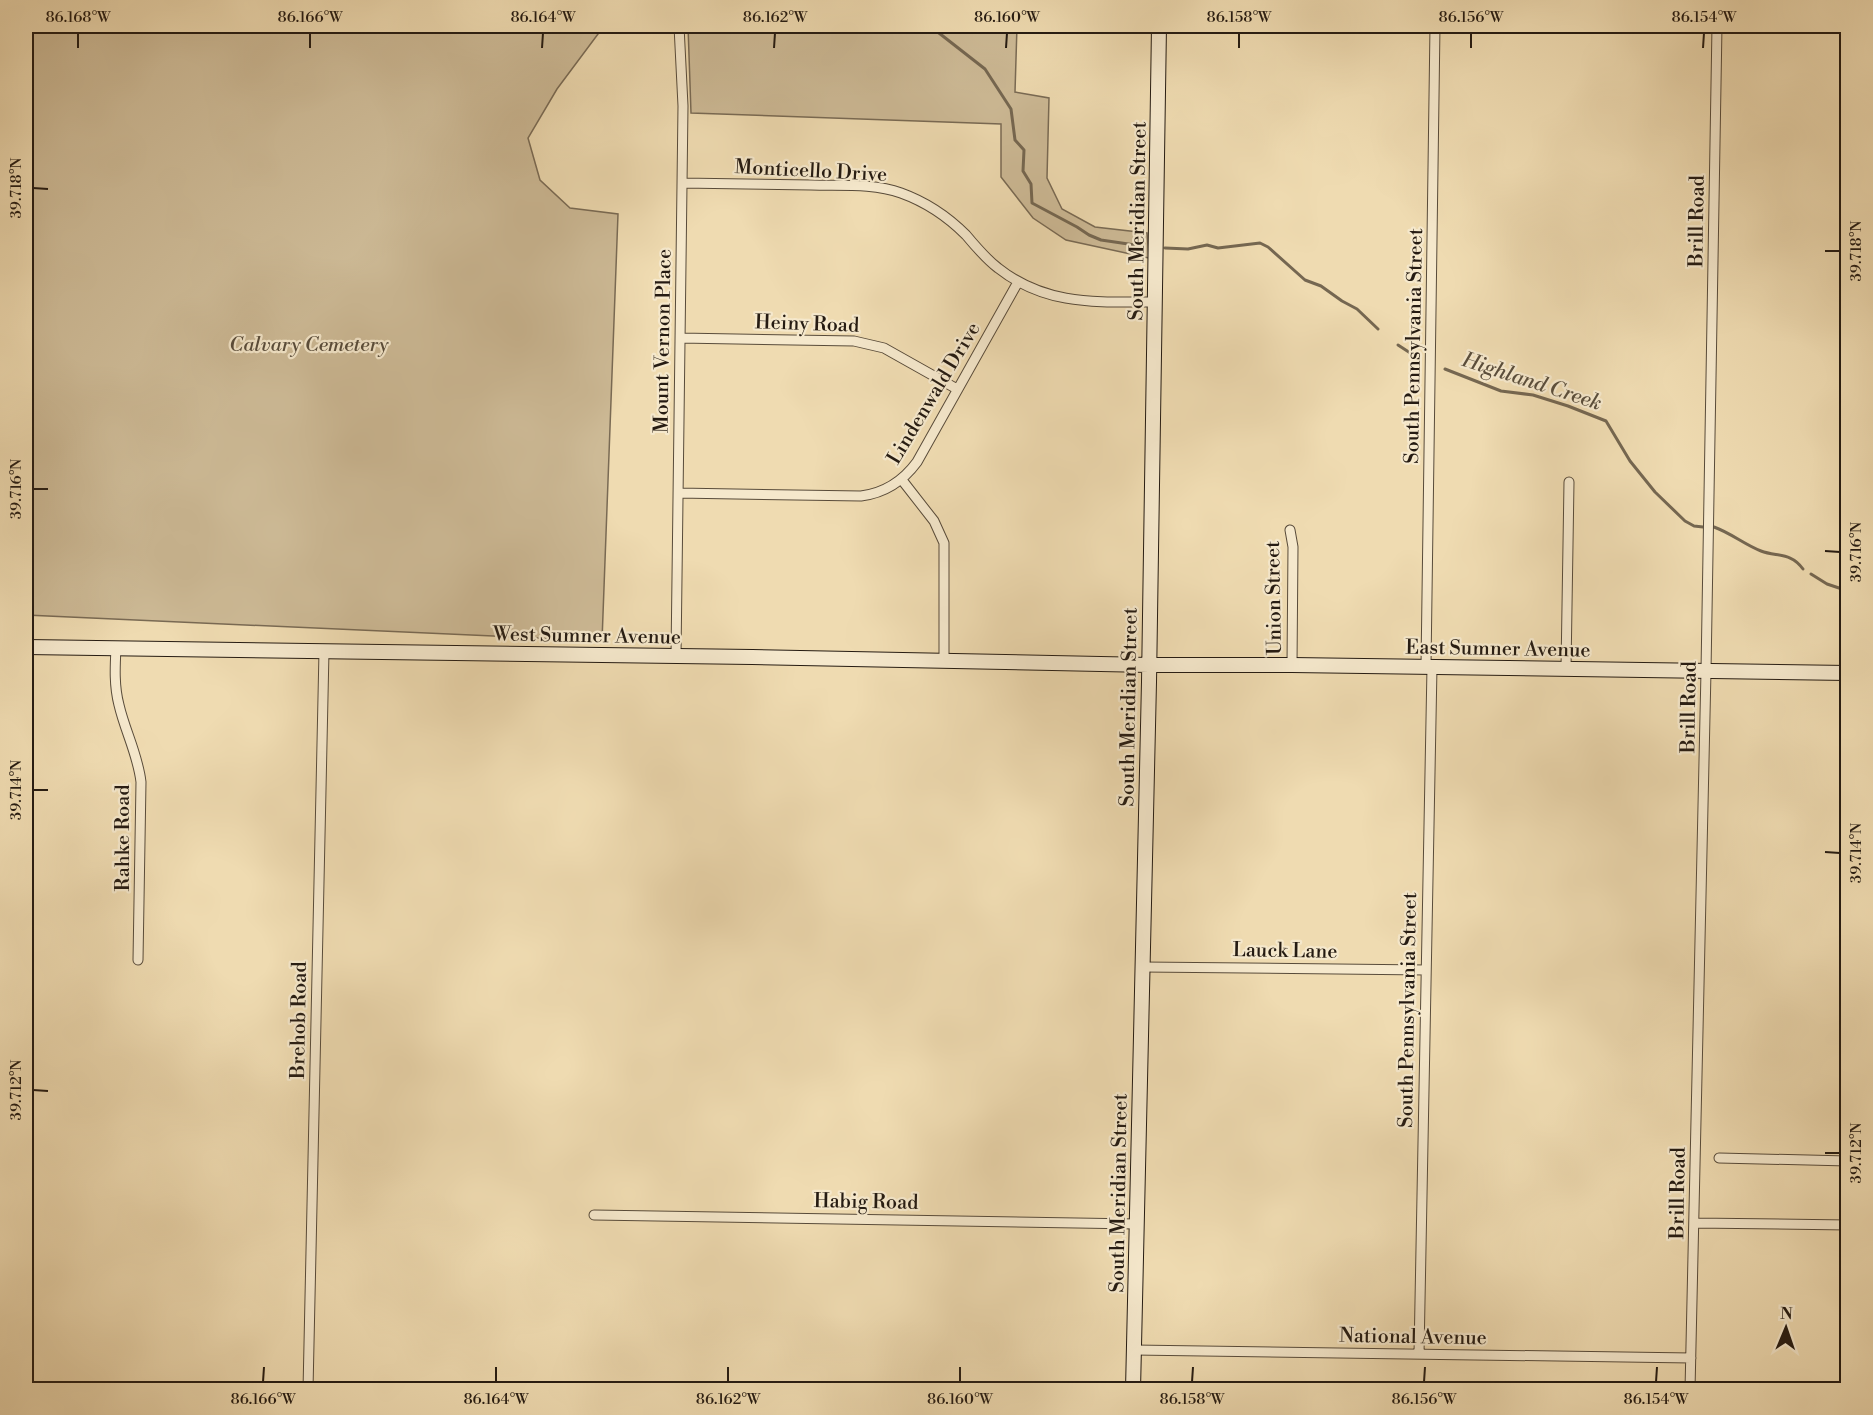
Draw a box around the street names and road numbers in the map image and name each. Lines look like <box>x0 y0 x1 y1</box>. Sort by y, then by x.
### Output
street label: South Meridian Street <box>1124 121 1153 321</box>
street label: Monticello Drive <box>734 155 888 188</box>
street label: Brill Road <box>1684 174 1711 268</box>
street label: South Pennsylvania Street <box>1400 228 1429 464</box>
street label: Mount Vernon Place <box>649 249 678 433</box>
street label: Heiny Road <box>754 310 860 339</box>
street label: Lindenwald Drive <box>882 318 987 469</box>
street label: Union Street <box>1261 541 1288 655</box>
street label: South Meridian Street <box>1115 607 1144 807</box>
street label: West Sumner Avenue <box>492 622 681 651</box>
street label: East Sumner Avenue <box>1405 635 1591 664</box>
street label: Brill Road <box>1676 660 1703 754</box>
street label: Rahke Road <box>111 784 136 892</box>
street label: South Pennsylvania Street <box>1394 892 1423 1128</box>
street label: Lauck Lane <box>1232 938 1338 965</box>
street label: Brehob Road <box>286 960 313 1080</box>
street label: South Meridian Street <box>1105 1093 1134 1293</box>
street label: Brill Road <box>1665 1146 1692 1240</box>
street label: Habig Road <box>813 1189 919 1216</box>
street label: National Avenue <box>1339 1324 1487 1351</box>

